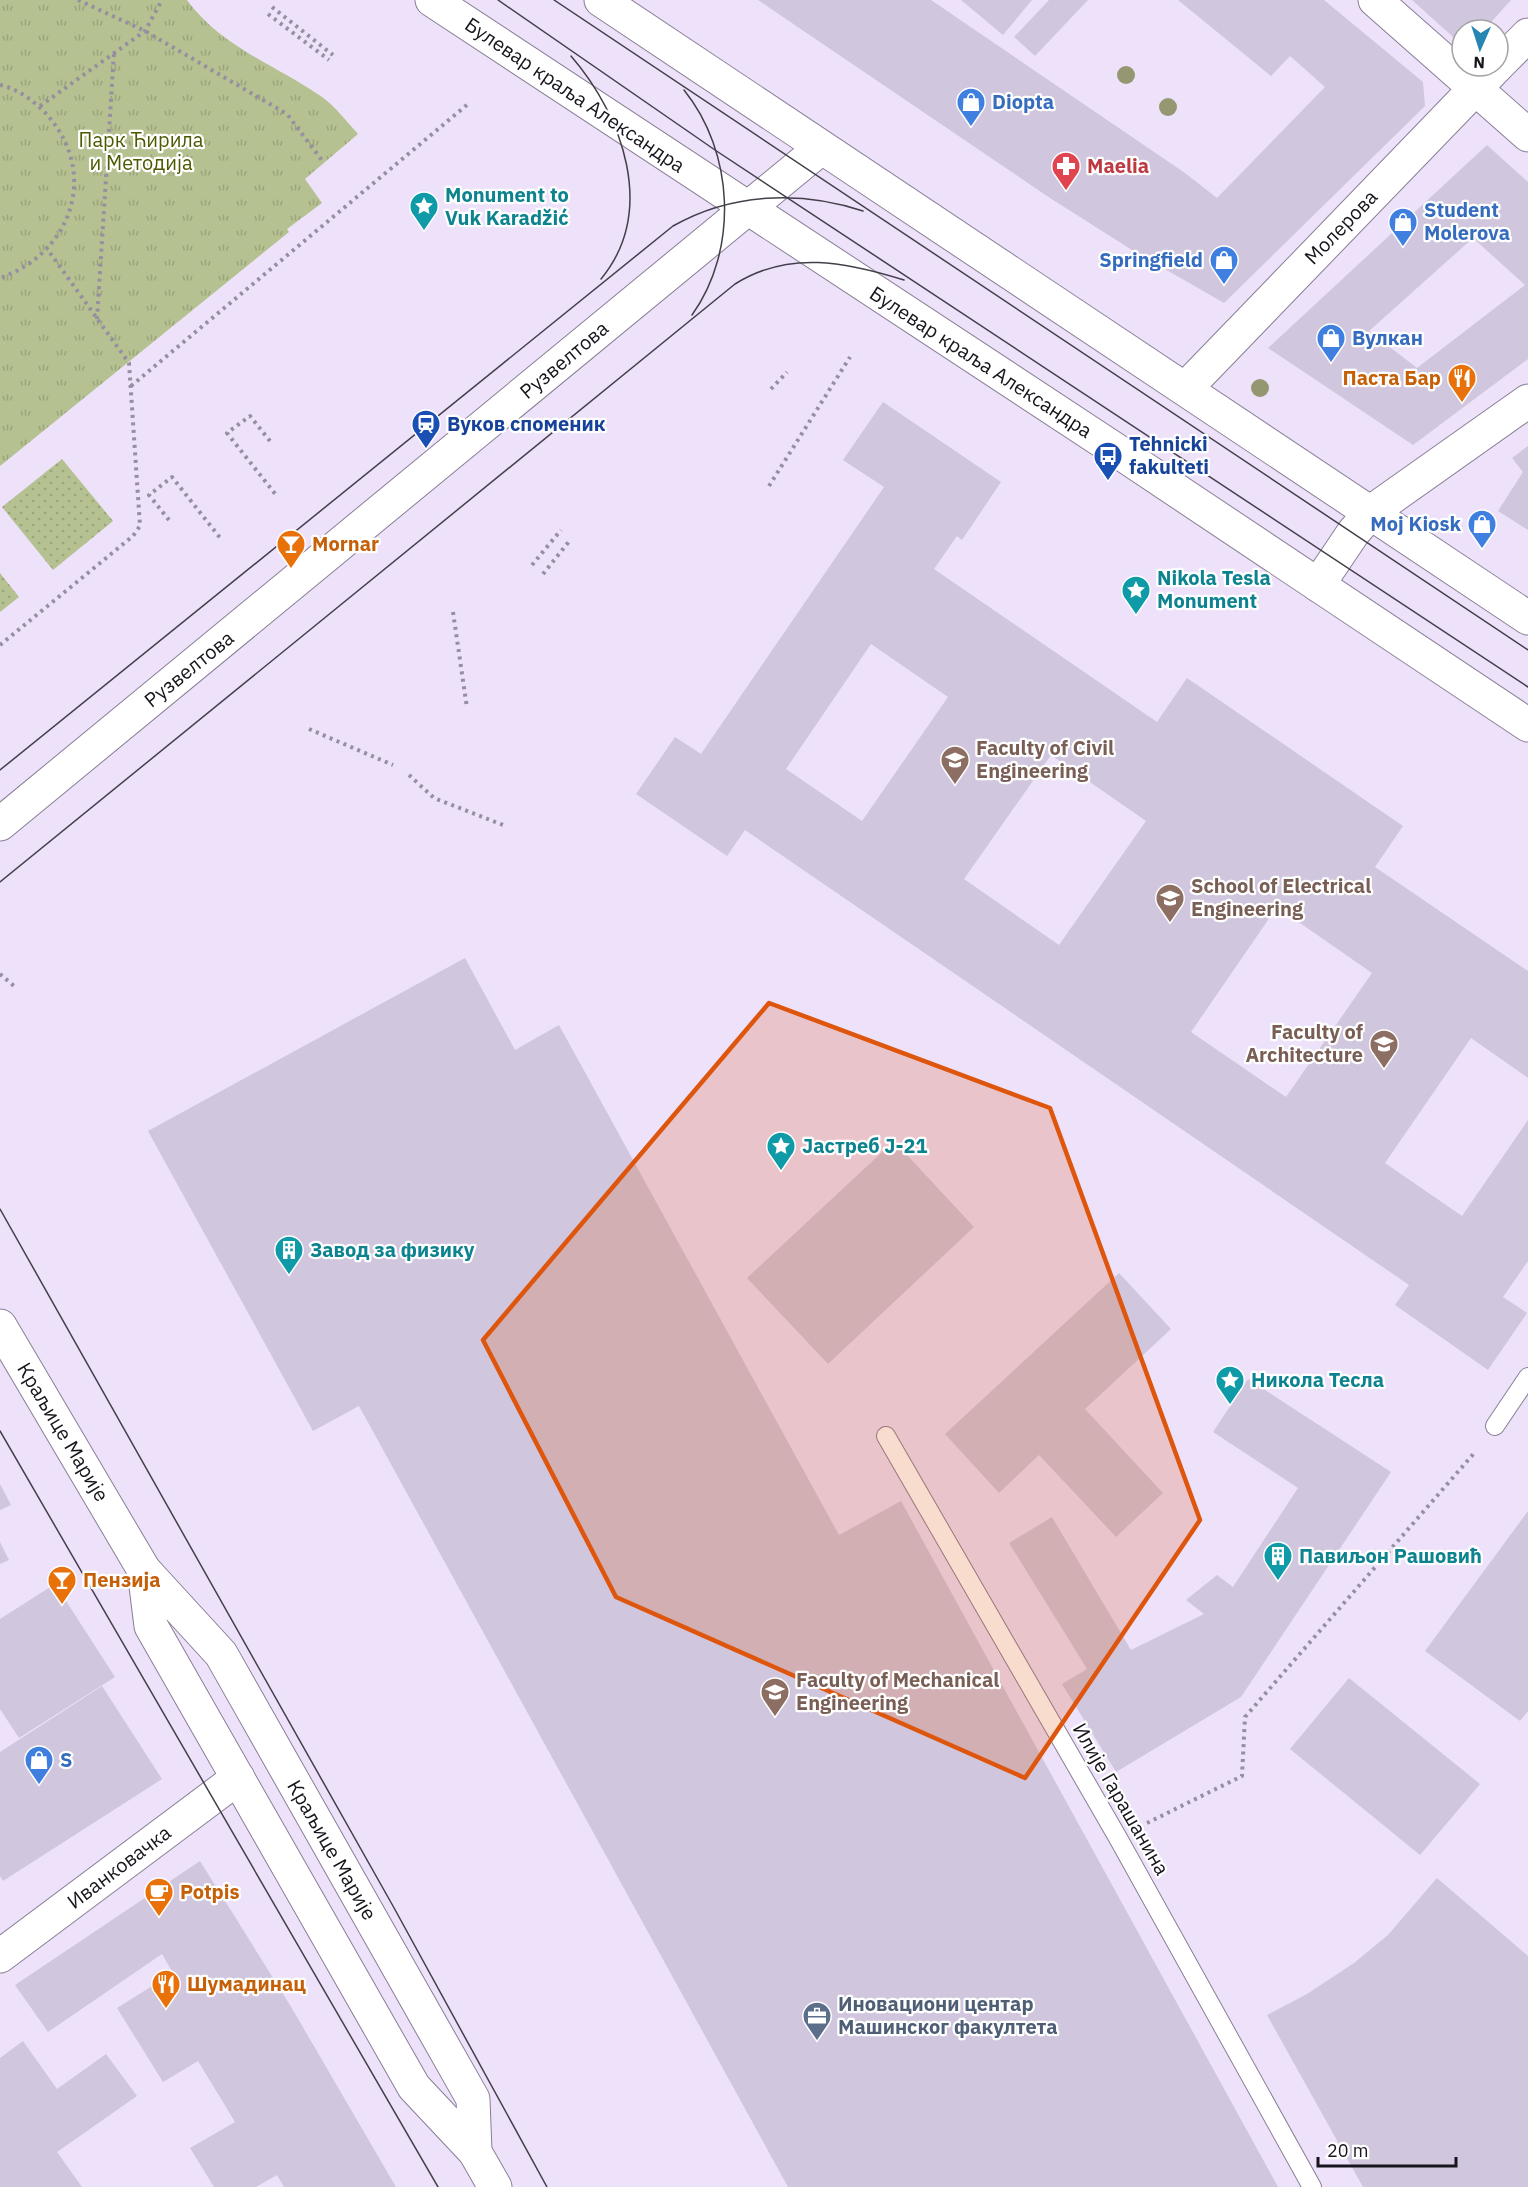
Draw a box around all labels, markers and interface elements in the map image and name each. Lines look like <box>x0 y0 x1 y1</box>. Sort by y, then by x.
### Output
street label: Булевар краља Александра <box>460 11 691 179</box>
north arrow <box>1450 18 1510 78</box>
text: N <box>1473 53 1486 73</box>
shop icon: Diopta <box>955 86 987 128</box>
place label: Diopta <box>992 88 1054 115</box>
park label: Парк Ћирила и Методија <box>79 126 204 176</box>
pharmacy icon: Maelia <box>1050 150 1082 192</box>
place label: Maelia <box>1087 152 1149 179</box>
place label: Monument to Vuk Karadžić <box>445 181 569 231</box>
street label: Молерова <box>1298 183 1383 270</box>
place icon: Monument to Vuk Karadžić <box>408 190 440 232</box>
place label: Student Molerova <box>1424 196 1510 246</box>
shop icon: Student Molerova <box>1387 206 1419 248</box>
shop icon: Springfield <box>1208 244 1240 286</box>
place label: Springfield <box>1099 246 1203 273</box>
street label: Булевар краља Александра <box>865 279 1098 444</box>
street label: Рузвелтова <box>514 314 614 405</box>
shop icon: Вулкан <box>1315 322 1347 364</box>
place label: Вулкан <box>1352 324 1423 351</box>
restaurant icon: Паста Бар <box>1446 362 1478 404</box>
place label: Паста Бар <box>1343 364 1441 391</box>
station icon: Вуков споменик <box>410 408 442 450</box>
place label: Вуков споменик <box>447 410 606 437</box>
place label: Tehnicki fakulteti <box>1129 430 1209 480</box>
bus stop icon: Tehnicki fakulteti <box>1092 440 1124 482</box>
shop icon: Moj Kiosk <box>1466 508 1498 550</box>
place label: Moj Kiosk <box>1370 510 1461 537</box>
bar icon: Mornar <box>275 528 307 570</box>
place label: Mornar <box>312 530 379 557</box>
place label: Nikola Tesla Monument <box>1157 564 1271 614</box>
place icon: Nikola Tesla Monument <box>1120 574 1152 616</box>
street label: Рузвелтова <box>138 624 239 713</box>
place label: Faculty of Civil Engineering <box>976 734 1114 784</box>
school or university icon: Faculty of Civil Engineering <box>939 744 971 786</box>
place label: School of Electrical Engineering <box>1191 872 1371 922</box>
school or university icon: School of Electrical Engineering <box>1154 882 1186 924</box>
place label: Faculty of Architecture <box>1245 1018 1363 1068</box>
school or university icon: Faculty of Architecture <box>1368 1028 1400 1070</box>
place icon: Јастреб Ј-21 <box>765 1130 797 1172</box>
place label: Јастреб Ј-21 <box>802 1132 928 1159</box>
building icon: Завод за физику <box>273 1234 305 1276</box>
place label: Завод за физику <box>310 1236 475 1263</box>
street label: Краљице Марије <box>11 1357 116 1506</box>
place icon: Никола Тесла <box>1214 1364 1246 1406</box>
place label: Никола Тесла <box>1251 1366 1384 1393</box>
building icon: Павиљон Рашовић <box>1262 1540 1294 1582</box>
place label: Павиљон Рашовић <box>1299 1542 1482 1569</box>
bar icon: Пензија <box>46 1564 78 1606</box>
place label: Пензија <box>83 1566 161 1593</box>
place label: Faculty of Mechanical Engineering <box>796 1666 999 1716</box>
school or university icon: Faculty of Mechanical Engineering <box>759 1676 791 1718</box>
street label: Илије Гарашанина <box>1067 1718 1176 1880</box>
shop icon: S <box>23 1744 55 1786</box>
place label: S <box>60 1746 72 1773</box>
street label: Краљице Марије <box>281 1775 384 1925</box>
street label: Иванковачка <box>61 1819 176 1914</box>
cafe icon: Potpis <box>143 1876 175 1918</box>
place label: Potpis <box>180 1878 240 1905</box>
restaurant icon: Шумадинац <box>150 1968 182 2010</box>
place label: Шумадинац <box>187 1970 306 1997</box>
place label: Иновациони центар Машинског факултета <box>838 1990 1058 2040</box>
office icon: Иновациони центар Машинског факултета <box>801 2000 833 2042</box>
scale bar <box>1318 2130 1456 2168</box>
text: 20 m <box>1327 2139 1369 2162</box>

